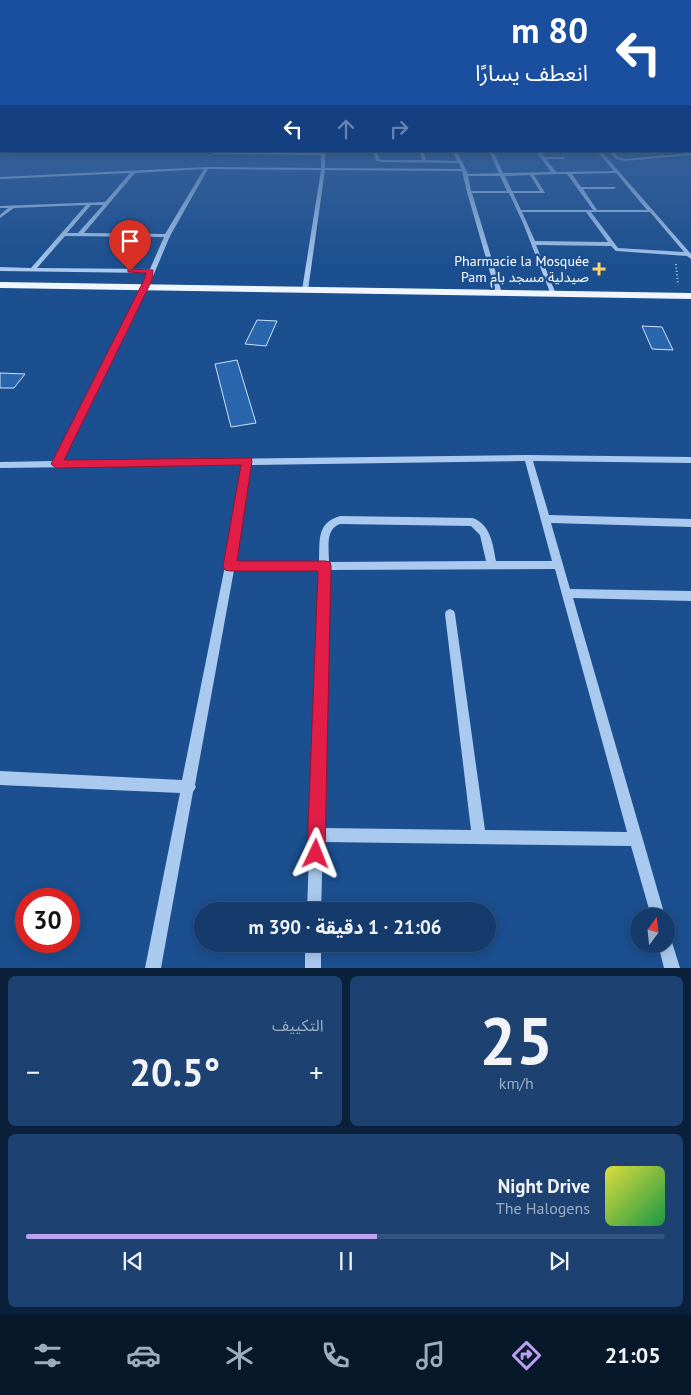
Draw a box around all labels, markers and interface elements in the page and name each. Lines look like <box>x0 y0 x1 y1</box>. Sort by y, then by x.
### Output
text: 80 m <box>511 7 588 53</box>
icon: left <box>606 20 671 85</box>
text: انعطف يسارًا <box>475 59 588 87</box>
icon: left <box>279 115 307 143</box>
icon: ahead <box>332 115 360 143</box>
icon: right <box>385 115 413 143</box>
pin <box>109 220 151 271</box>
icon: arrive <box>116 227 144 255</box>
place label: Pharmacie la Mosquée Pam صيدلية مسجد بام <box>454 252 589 288</box>
marker: Pharmacie la Mosquée Pam صيدلية مسجد بام <box>593 263 605 275</box>
position arrow <box>289 827 341 879</box>
speed limit sign: 30 <box>15 888 80 953</box>
north arrow <box>630 908 675 952</box>
map controls <box>630 908 675 953</box>
text: 21:06 · 1 دقيقة · 390 m <box>249 915 441 939</box>
text: 25 <box>479 998 553 1082</box>
text: التكييف <box>272 1015 324 1035</box>
text: 20.5° <box>129 1047 220 1096</box>
text: − <box>26 1053 40 1090</box>
text: + <box>309 1053 324 1090</box>
text: km/h <box>499 1073 534 1093</box>
text: Night Drive <box>498 1174 590 1198</box>
text: The Halogens <box>496 1198 590 1218</box>
icon: previous <box>119 1247 147 1275</box>
icon: pause <box>332 1247 360 1275</box>
icon: next <box>545 1247 573 1275</box>
icon: filters <box>30 1338 65 1373</box>
icon: car <box>126 1338 161 1373</box>
icon: climate <box>222 1338 257 1373</box>
icon: phone <box>318 1338 353 1373</box>
icon: music <box>413 1338 448 1373</box>
icon: directions <box>509 1338 544 1373</box>
text: 21:05 <box>605 1341 661 1369</box>

